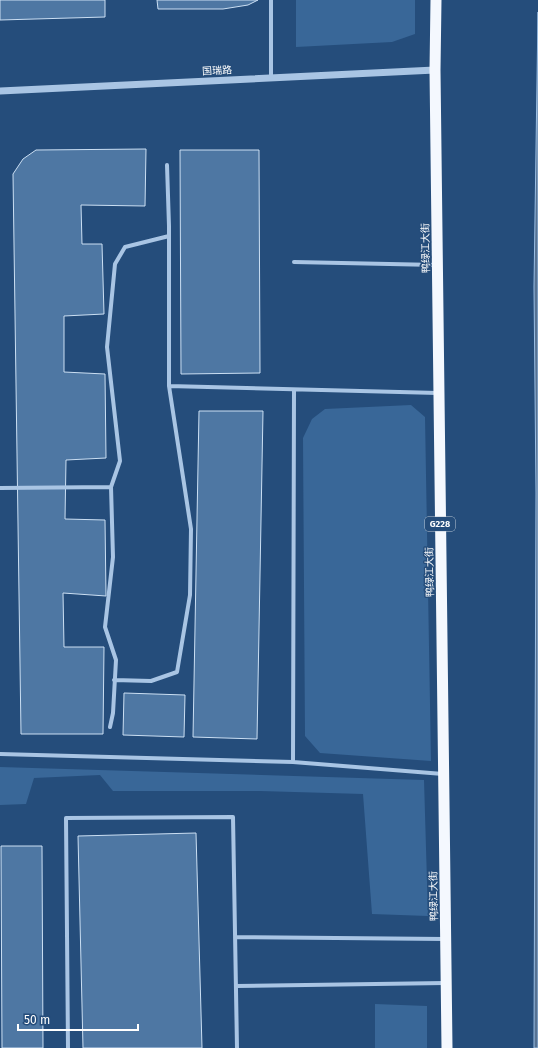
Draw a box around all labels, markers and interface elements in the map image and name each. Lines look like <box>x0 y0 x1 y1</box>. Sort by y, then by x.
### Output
street label: 国瑞路 <box>202 64 232 78</box>
street label: 鸭绿江大街 <box>420 223 432 273</box>
road number: G228 <box>425 517 455 531</box>
street label: 鸭绿江大街 <box>424 547 436 597</box>
street label: 鸭绿江大街 <box>428 871 440 921</box>
scale bar <box>18 1006 138 1032</box>
text: 50 m <box>24 1013 50 1027</box>

